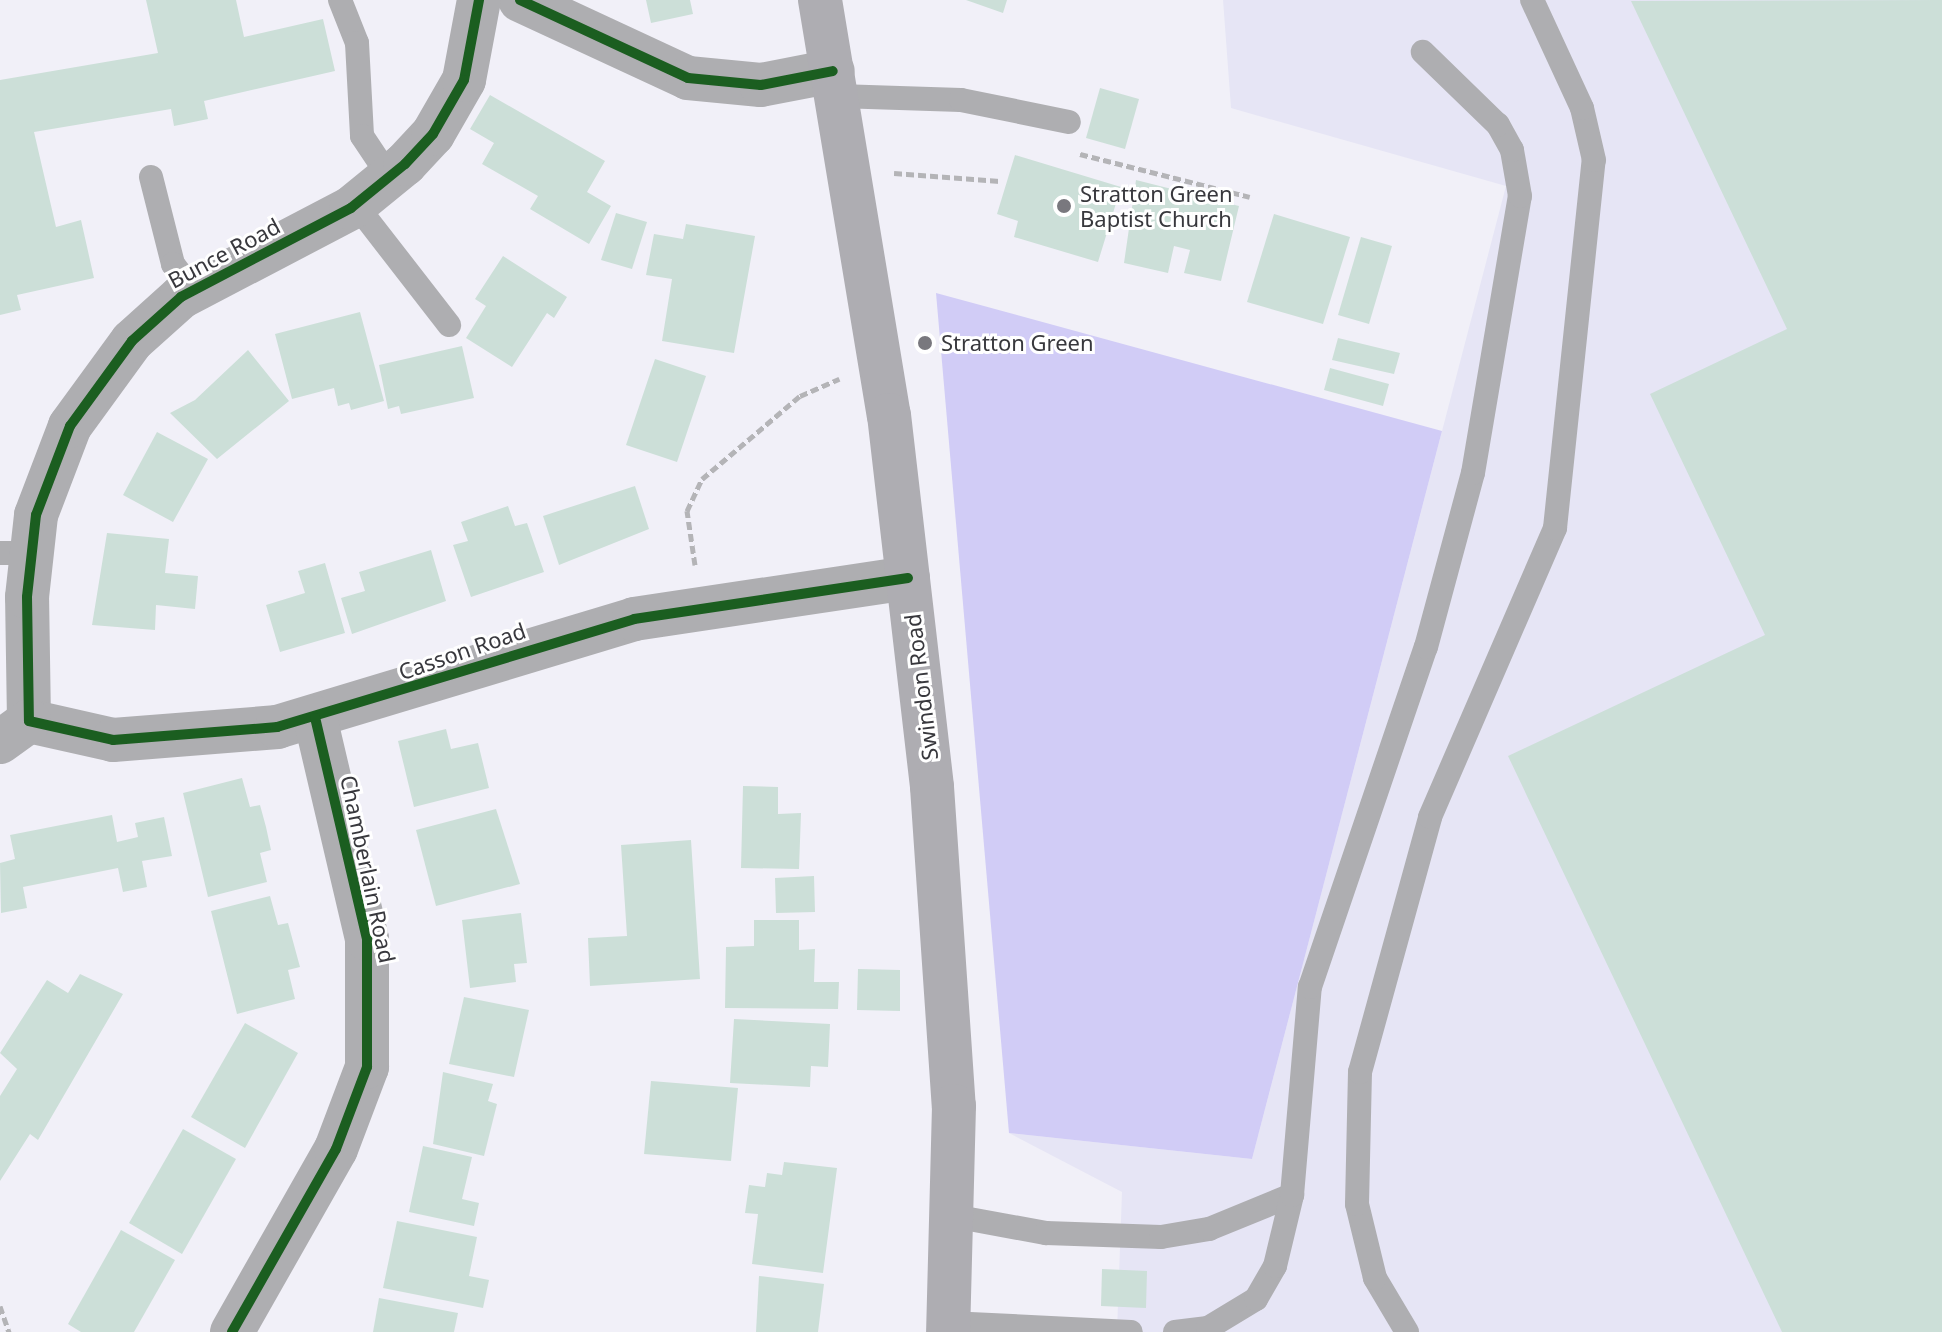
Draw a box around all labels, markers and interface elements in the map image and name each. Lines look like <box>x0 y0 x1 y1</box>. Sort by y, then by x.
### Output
place label: Stratton Green Baptist Church <box>1080 180 1233 232</box>
marker: Stratton Green Baptist Church <box>1055 197 1073 215</box>
street label: Bunce Road <box>163 212 285 294</box>
place label: Stratton Green <box>941 330 1094 356</box>
marker: Stratton Green <box>916 334 934 352</box>
street label: Swindon Road <box>899 612 943 762</box>
street label: Casson Road <box>395 617 529 685</box>
street label: Chamberlain Road <box>335 773 401 965</box>

